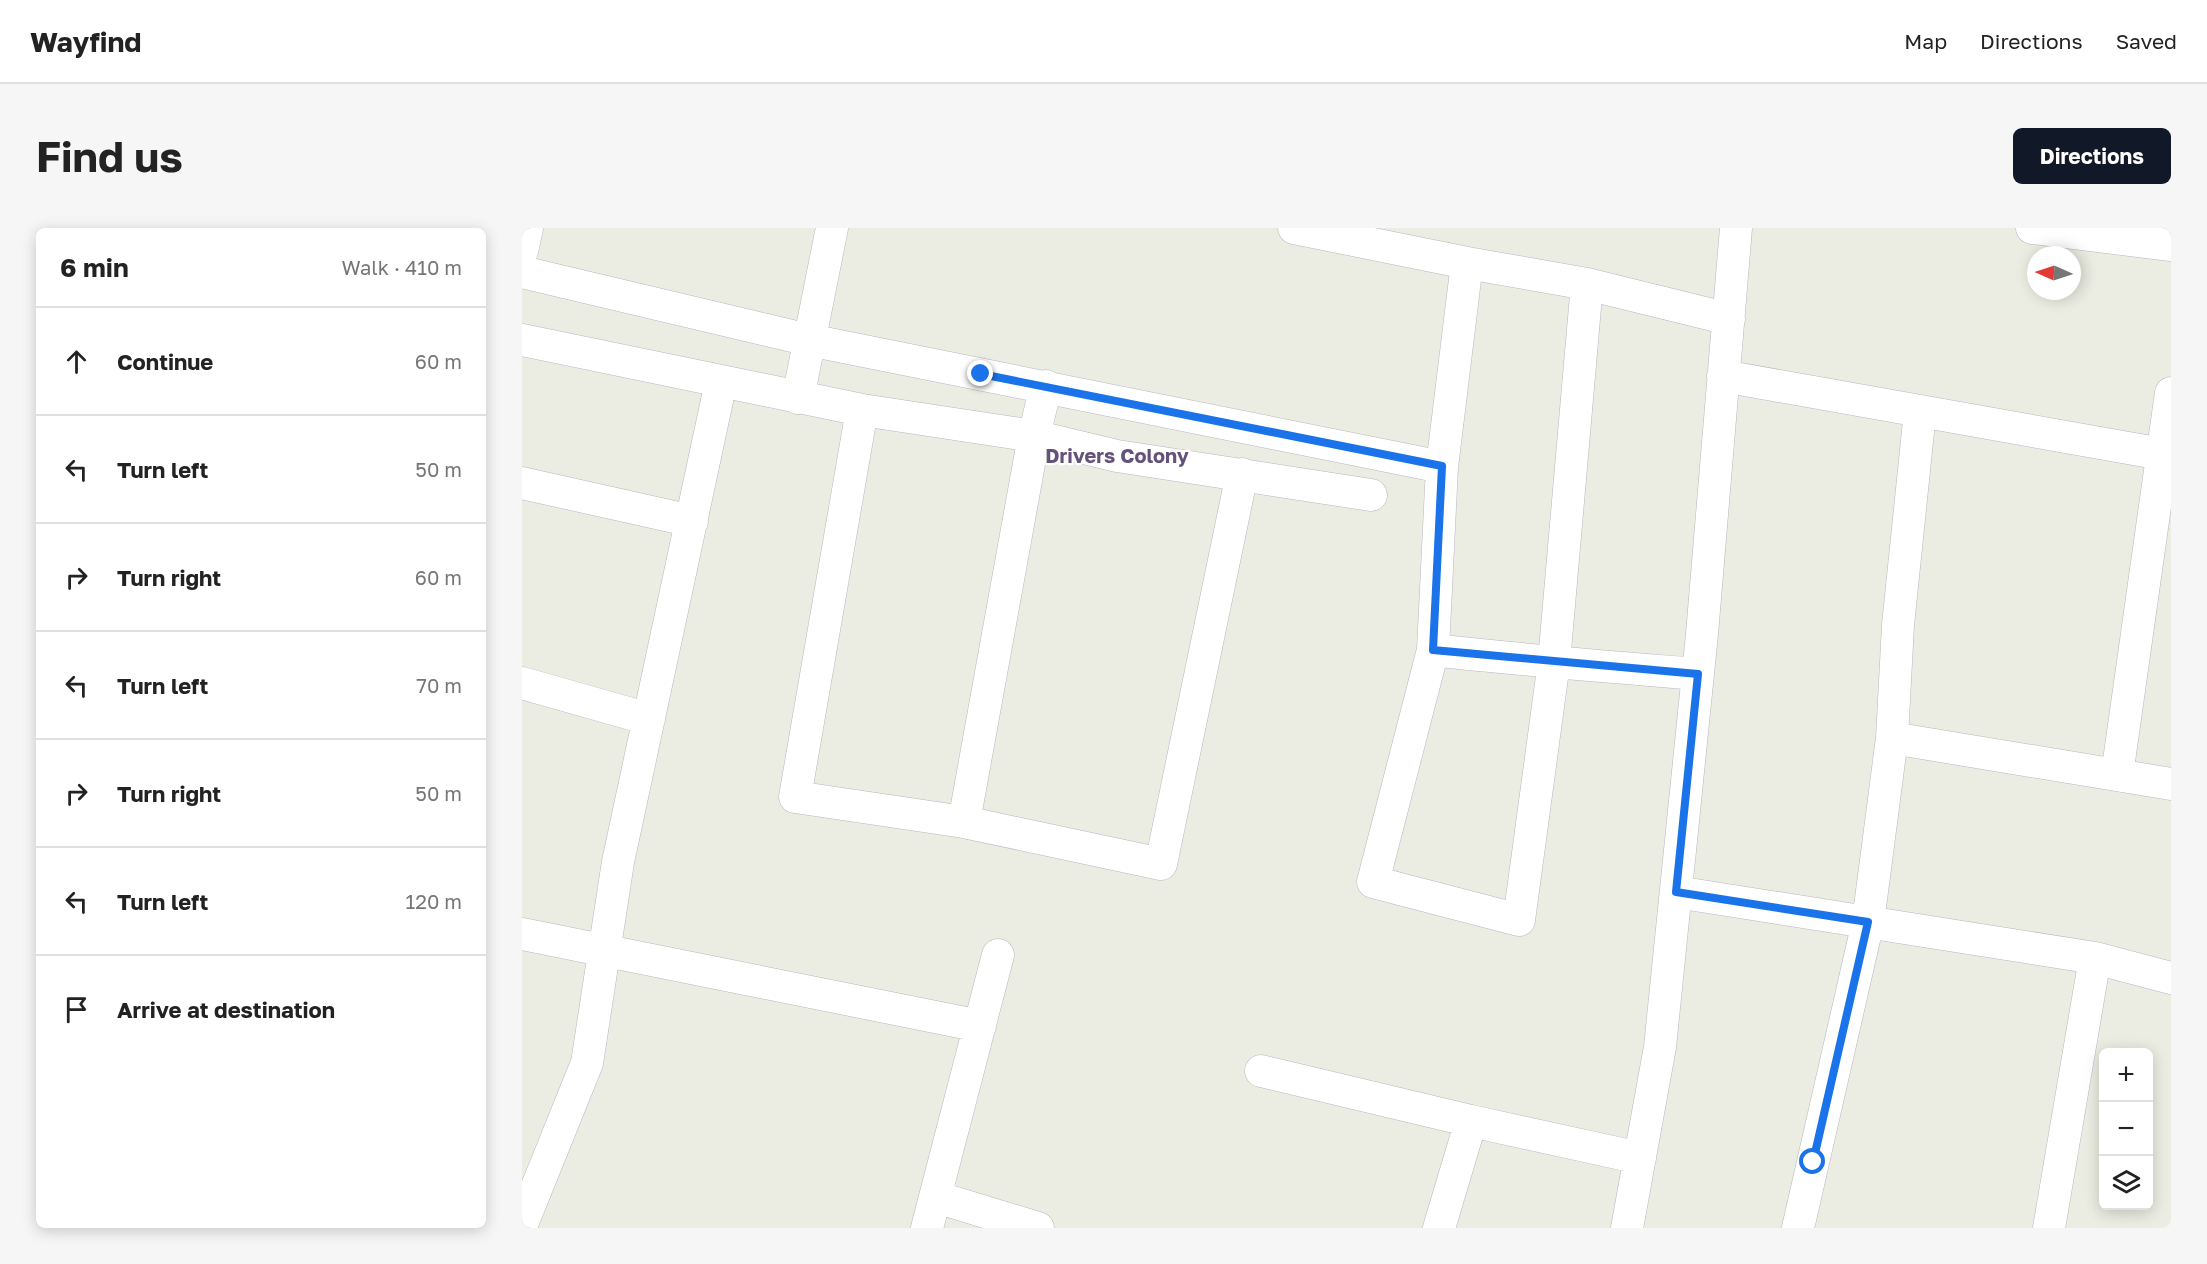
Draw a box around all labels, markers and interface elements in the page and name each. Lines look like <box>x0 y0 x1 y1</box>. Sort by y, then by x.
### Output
text: Wayfind <box>30 25 142 58</box>
text: Map <box>1904 28 1947 54</box>
text: Directions <box>1980 28 2083 54</box>
text: Saved <box>2116 28 2177 54</box>
button: Directions <box>2013 128 2171 184</box>
text: Find us <box>36 131 183 181</box>
north arrow <box>2027 246 2081 300</box>
text: 6 min <box>60 252 129 283</box>
text: Walk · 410 m <box>342 255 462 279</box>
icon: ahead <box>60 345 93 378</box>
text: Continue <box>117 348 213 375</box>
text: 60 m <box>415 349 462 373</box>
route end <box>967 360 993 386</box>
district label: Drivers Colony <box>1045 443 1189 467</box>
icon: left <box>60 453 93 486</box>
text: Turn left <box>117 456 208 483</box>
text: 50 m <box>415 457 462 481</box>
icon: right <box>60 561 93 594</box>
text: Turn right <box>117 564 221 591</box>
text: 60 m <box>415 565 462 589</box>
icon: left <box>60 669 93 702</box>
text: Turn left <box>117 672 208 699</box>
text: 70 m <box>416 673 462 697</box>
icon: right <box>60 777 93 810</box>
text: Turn right <box>117 780 221 807</box>
text: 50 m <box>415 781 462 805</box>
icon: left <box>60 885 93 918</box>
text: Turn left <box>117 888 208 915</box>
text: 120 m <box>406 889 462 913</box>
icon: arrive <box>60 993 93 1026</box>
text: Arrive at destination <box>117 996 335 1023</box>
map controls <box>2099 1048 2153 1210</box>
button: + <box>2099 1048 2153 1102</box>
button: − <box>2099 1102 2153 1156</box>
route start <box>1799 1148 1825 1174</box>
button: layers <box>2099 1156 2153 1210</box>

